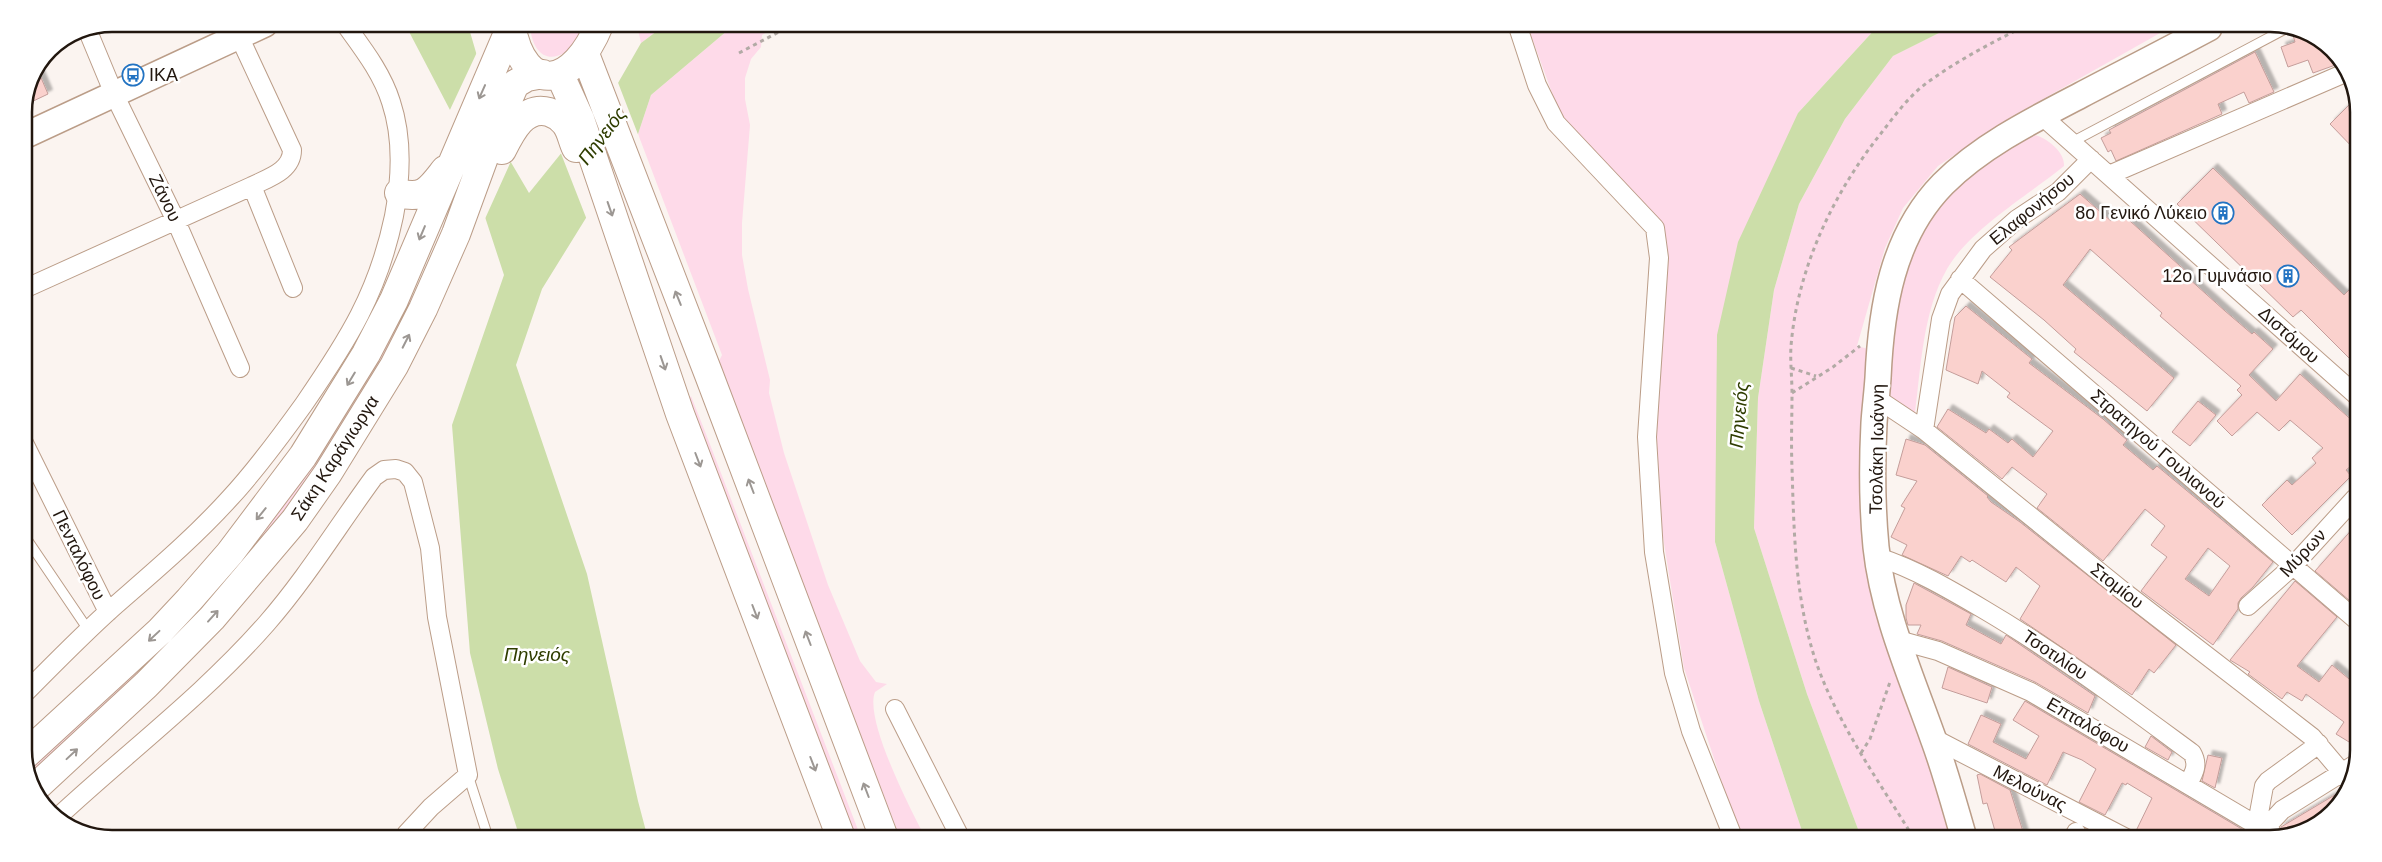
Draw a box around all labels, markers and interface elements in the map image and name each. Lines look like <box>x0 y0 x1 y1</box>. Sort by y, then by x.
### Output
bus stop icon: ΙΚΑ <box>121 63 145 87</box>
place label: ΙΚΑ <box>149 65 178 85</box>
one-way arrow <box>476 84 486 99</box>
water label: Πηνειός <box>574 103 631 169</box>
street label: Ελαφονήσου <box>1986 169 2078 249</box>
street label: Ζάνου <box>145 171 185 225</box>
one-way arrow <box>606 201 615 216</box>
building icon: 8ο Γενικό Λύκειο <box>2211 201 2235 225</box>
place label: 8ο Γενικό Λύκειο <box>2075 203 2207 223</box>
one-way arrow <box>417 225 427 240</box>
building icon: 12ο Γυμνάσιο <box>2276 264 2300 288</box>
place label: 12ο Γυμνάσιο <box>2162 266 2272 286</box>
one-way arrow <box>673 290 682 305</box>
street label: Διστόμου <box>2255 303 2323 367</box>
one-way arrow <box>402 334 411 349</box>
one-way arrow <box>659 354 668 370</box>
one-way arrow <box>345 371 355 385</box>
water label: Πηνειός <box>1726 380 1752 449</box>
street label: Τσολάκη Ιωάννη <box>1866 384 1888 514</box>
street label: Στρατηγού Γουλιανού <box>2087 385 2229 513</box>
street label: Σάκη Καράγιωργα <box>287 392 383 524</box>
one-way arrow <box>694 452 703 467</box>
one-way arrow <box>746 478 755 494</box>
street label: Πενταλόφου <box>49 507 109 603</box>
one-way arrow <box>255 507 266 520</box>
street label: Μύρων <box>2276 525 2330 581</box>
street label: Στομίου <box>2087 559 2147 613</box>
one-way arrow <box>751 604 760 619</box>
one-way arrow <box>207 610 219 623</box>
street label: Τσοτιλίου <box>2019 626 2091 684</box>
one-way arrow <box>148 630 160 642</box>
one-way arrow <box>803 631 813 646</box>
water label: Πηνειός <box>504 644 571 665</box>
street label: Επταλόφου <box>2043 693 2133 757</box>
one-way arrow <box>65 748 78 760</box>
one-way arrow <box>809 755 818 771</box>
street label: Μελούνας <box>1990 761 2070 815</box>
one-way arrow <box>861 783 870 798</box>

